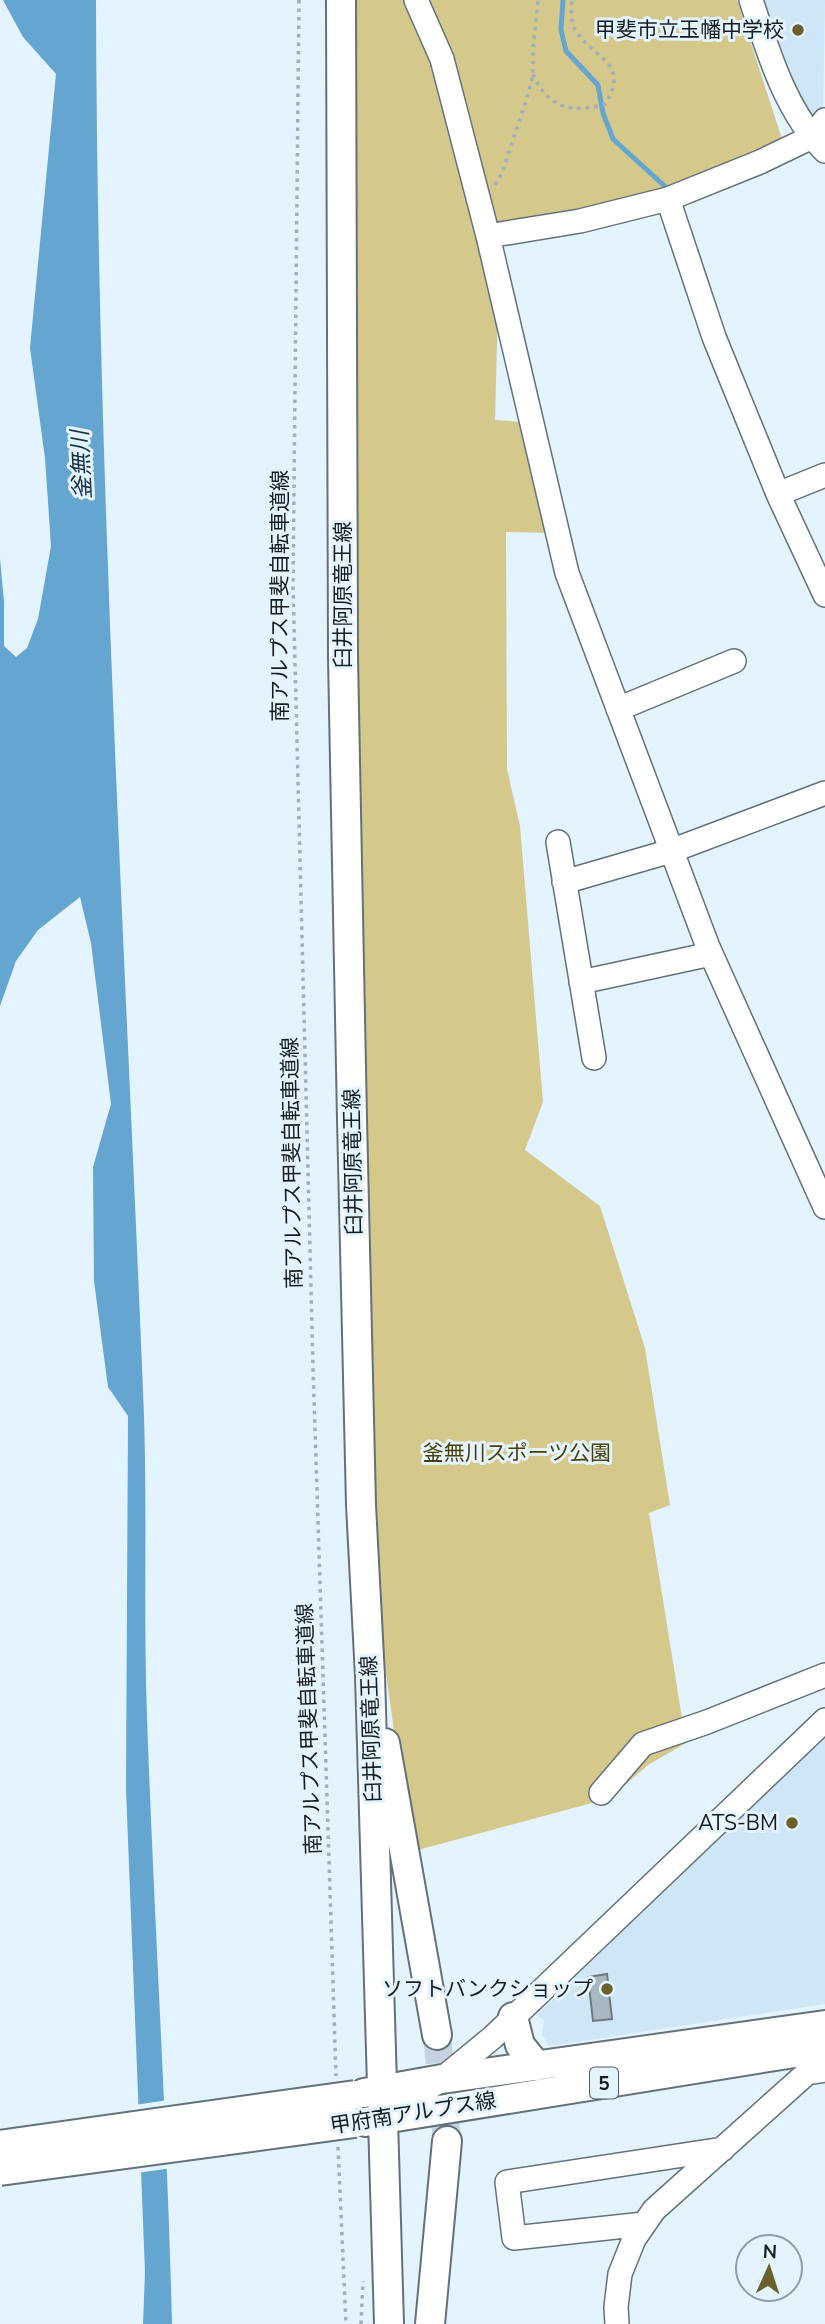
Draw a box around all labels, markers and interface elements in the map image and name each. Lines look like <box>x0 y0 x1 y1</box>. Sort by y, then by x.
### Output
place label: 甲斐市立玉幡中学校 <box>595 16 784 44</box>
marker: 甲斐市立玉幡中学校 <box>790 22 806 38</box>
water label: 釜無川 <box>64 427 99 500</box>
street label: 南アルプス甲斐自転車道線 <box>266 470 294 722</box>
street label: 臼井阿原竜王線 <box>329 522 357 669</box>
street label: 南アルプス甲斐自転車道線 <box>276 1037 308 1289</box>
street label: 臼井阿原竜王線 <box>338 1088 368 1236</box>
park label: 釜無川スポーツ公園 <box>423 1439 611 1467</box>
street label: 南アルプス甲斐自転車道線 <box>291 1603 327 1855</box>
street label: 臼井阿原竜王線 <box>354 1655 388 1803</box>
place label: ATS-BM <box>698 1809 778 1837</box>
marker: ATS-BM <box>784 1815 800 1831</box>
place label: ソフトバンクショップ <box>382 1975 593 2003</box>
marker: ソフトバンクショップ <box>599 1981 615 1997</box>
road number: 5 <box>590 2068 618 2098</box>
street label: 甲府南アルプス線 <box>328 2086 498 2140</box>
north arrow <box>734 2233 804 2303</box>
text: N <box>762 2239 778 2265</box>

